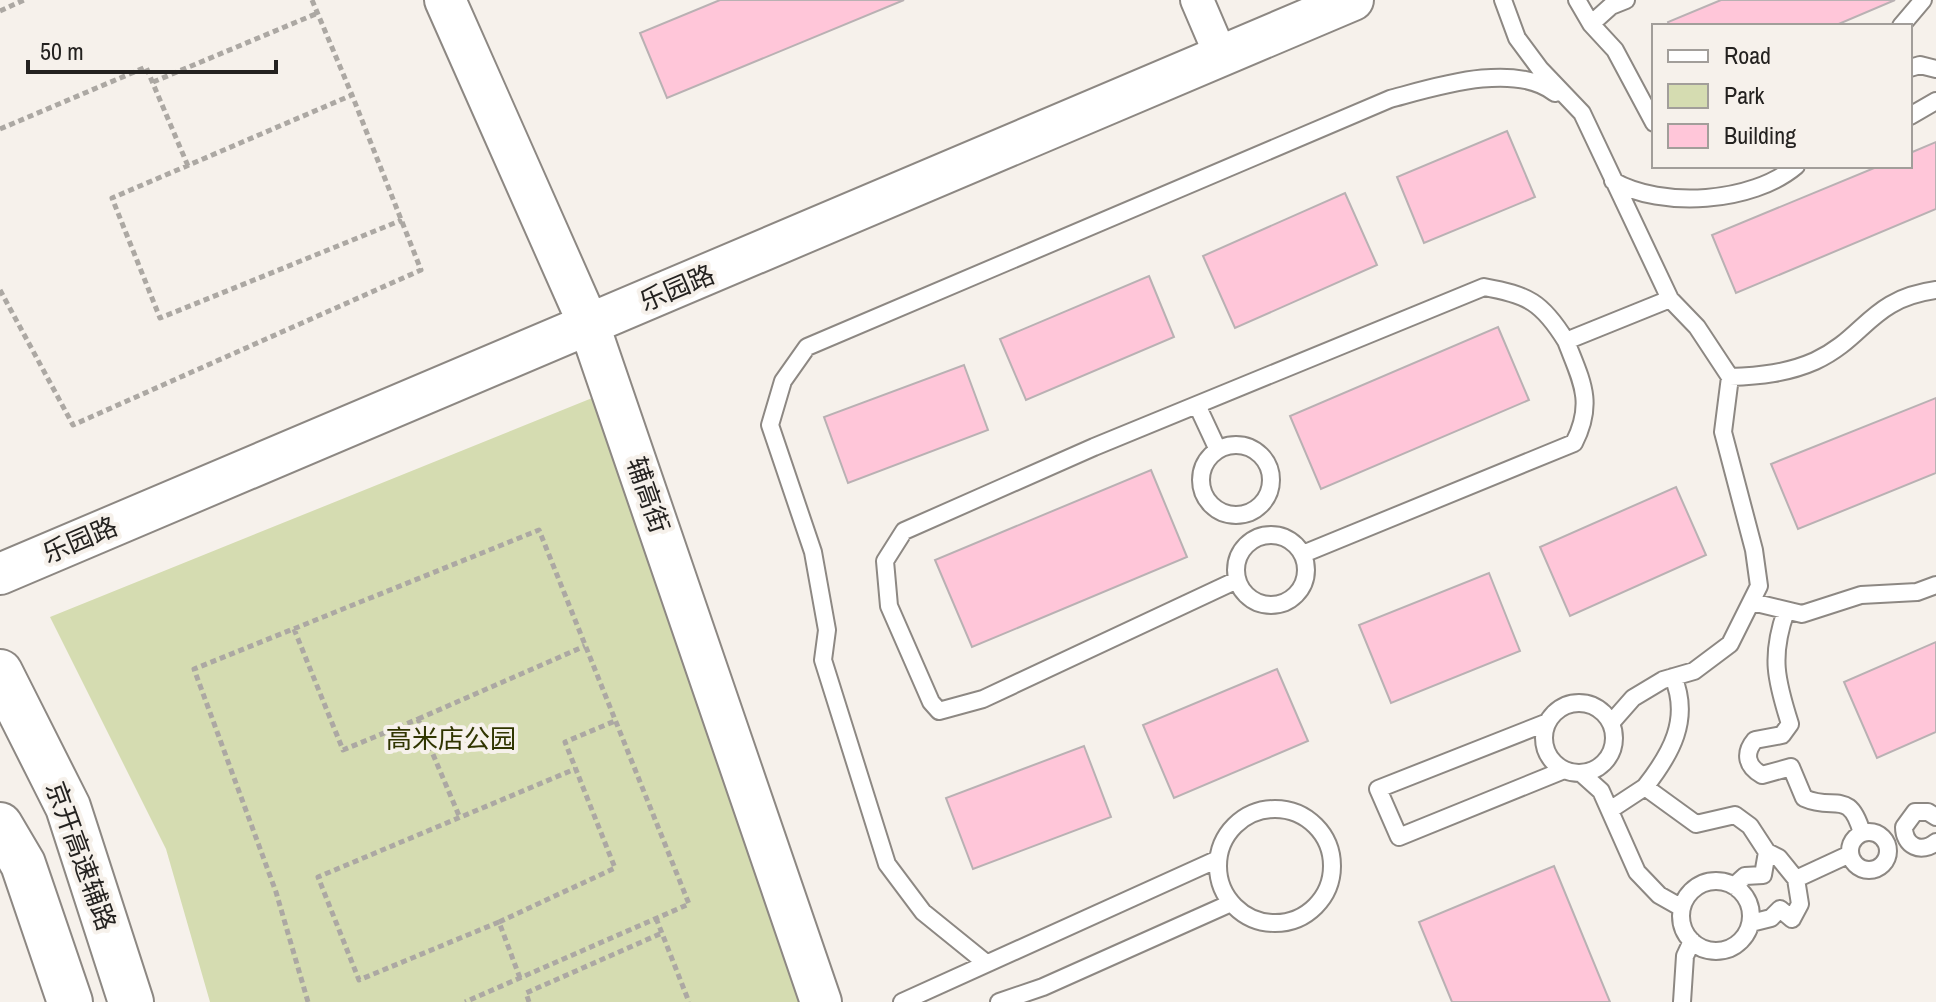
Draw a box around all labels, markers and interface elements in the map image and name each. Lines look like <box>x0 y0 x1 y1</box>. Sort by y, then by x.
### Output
scale bar <box>28 24 276 74</box>
legend <box>1652 24 1912 168</box>
text: 50 m <box>40 35 84 67</box>
text: Road <box>1724 39 1771 71</box>
text: Park <box>1724 79 1765 111</box>
text: Building <box>1724 119 1796 151</box>
street label: 乐园路 <box>634 256 720 319</box>
street label: 辅高街 <box>619 452 678 537</box>
street label: 乐园路 <box>37 508 123 571</box>
park label: 高米店公园 <box>386 721 516 756</box>
street label: 京开高速辅路 <box>38 777 125 935</box>

